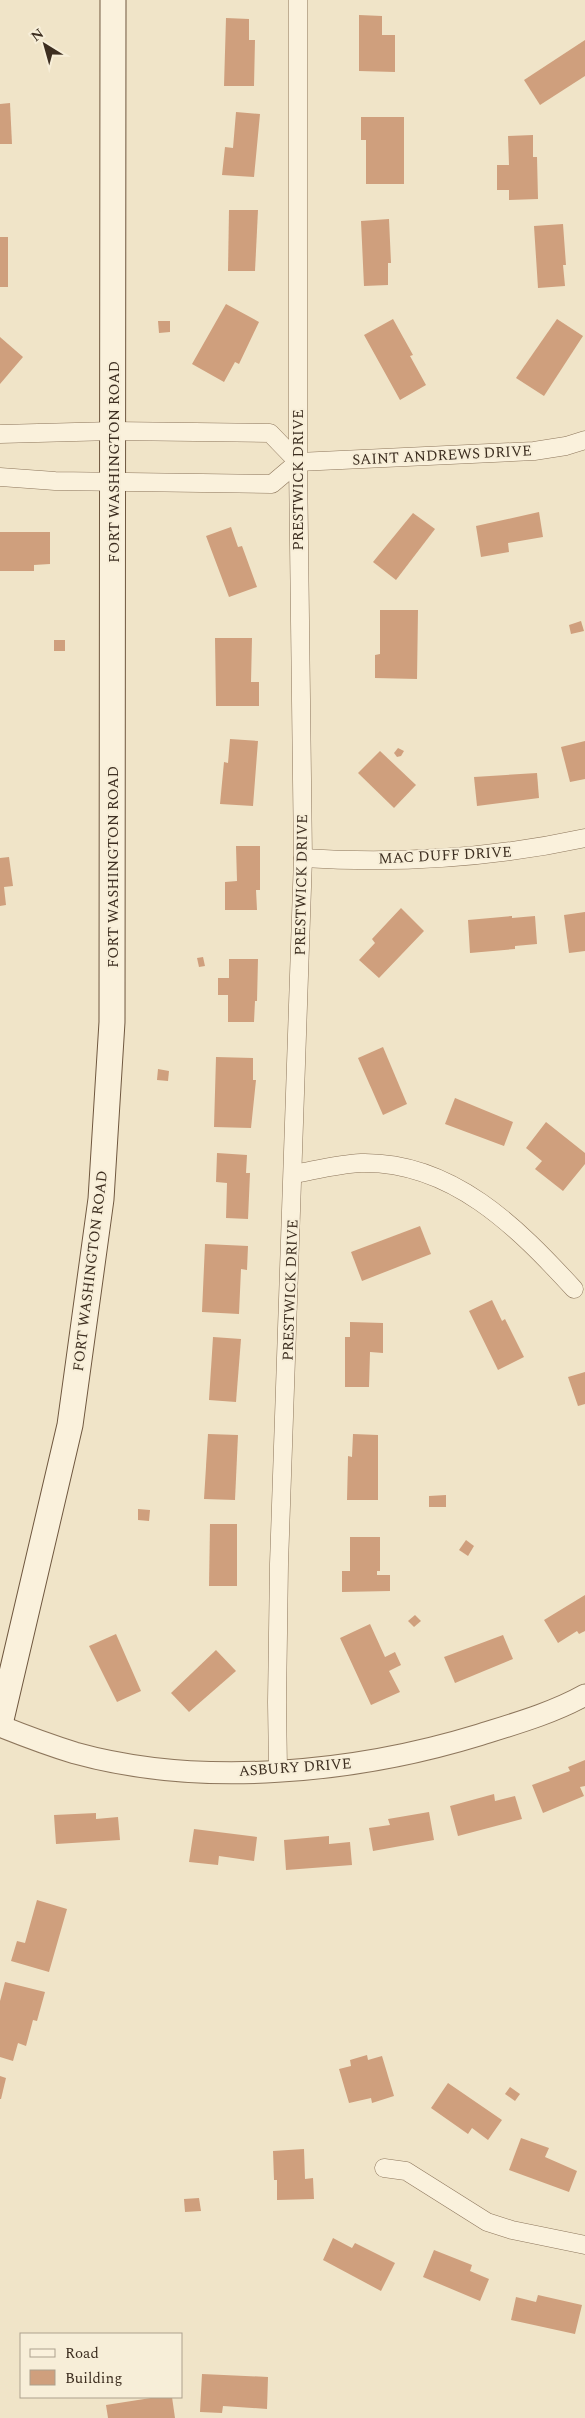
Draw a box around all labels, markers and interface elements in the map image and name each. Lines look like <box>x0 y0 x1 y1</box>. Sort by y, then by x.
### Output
north arrow <box>20 20 70 70</box>
text: N <box>27 23 48 47</box>
street label: FORT WASHINGTON ROAD <box>103 361 126 563</box>
street label: PRESTWICK DRIVE <box>287 409 310 551</box>
street label: SAINT ANDREWS DRIVE <box>352 439 532 472</box>
street label: FORT WASHINGTON ROAD <box>102 766 125 968</box>
street label: PRESTWICK DRIVE <box>289 814 314 956</box>
street label: MAC DUFF DRIVE <box>378 841 512 870</box>
street label: FORT WASHINGTON ROAD <box>67 1169 114 1373</box>
street label: PRESTWICK DRIVE <box>277 1219 304 1361</box>
street label: ASBURY DRIVE <box>238 1752 352 1783</box>
legend <box>20 2333 182 2398</box>
text: Road <box>65 2342 99 2365</box>
text: Building <box>65 2367 122 2390</box>

